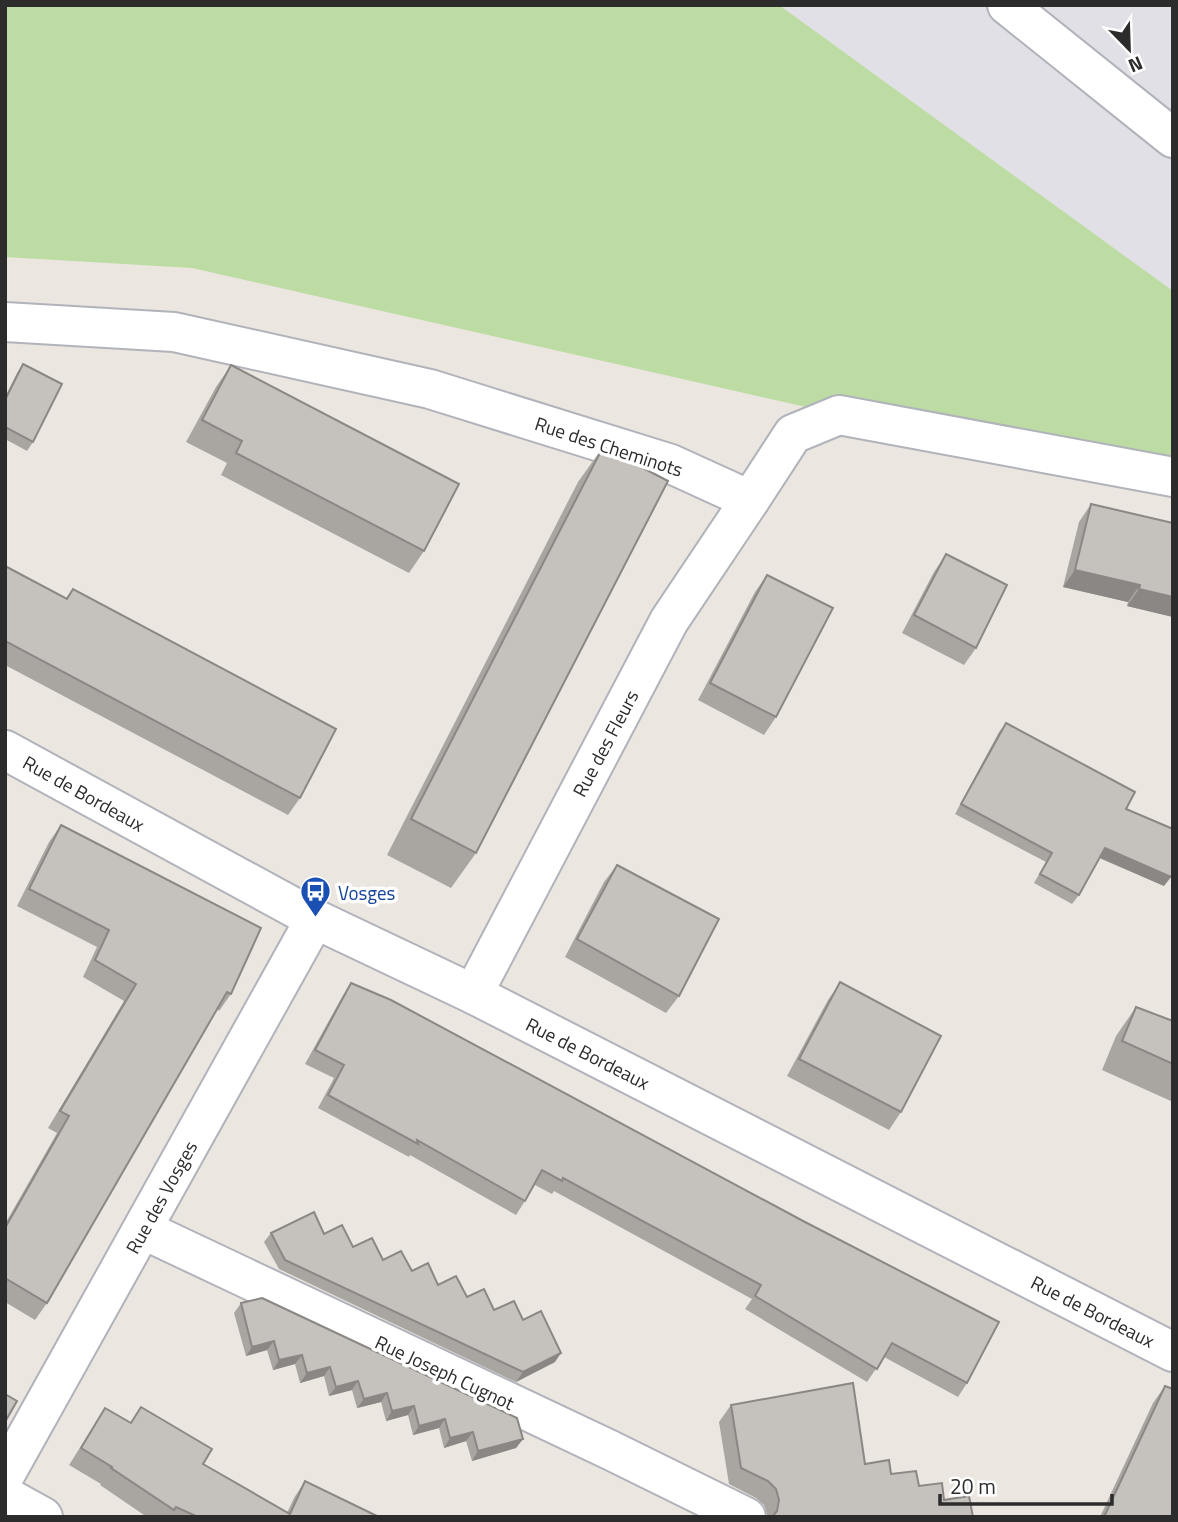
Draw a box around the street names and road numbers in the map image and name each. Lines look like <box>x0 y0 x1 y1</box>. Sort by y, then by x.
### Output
street label: Rue des Cheminots <box>531 408 687 484</box>
street label: Rue des Fleurs <box>565 684 645 802</box>
street label: Rue de Bordeaux <box>18 748 151 839</box>
street label: Rue de Bordeaux <box>521 1009 655 1097</box>
street label: Rue des Vosges <box>118 1135 204 1259</box>
street label: Rue de Bordeaux <box>1026 1267 1160 1355</box>
street label: Rue Joseph Cugnot <box>371 1327 520 1417</box>

